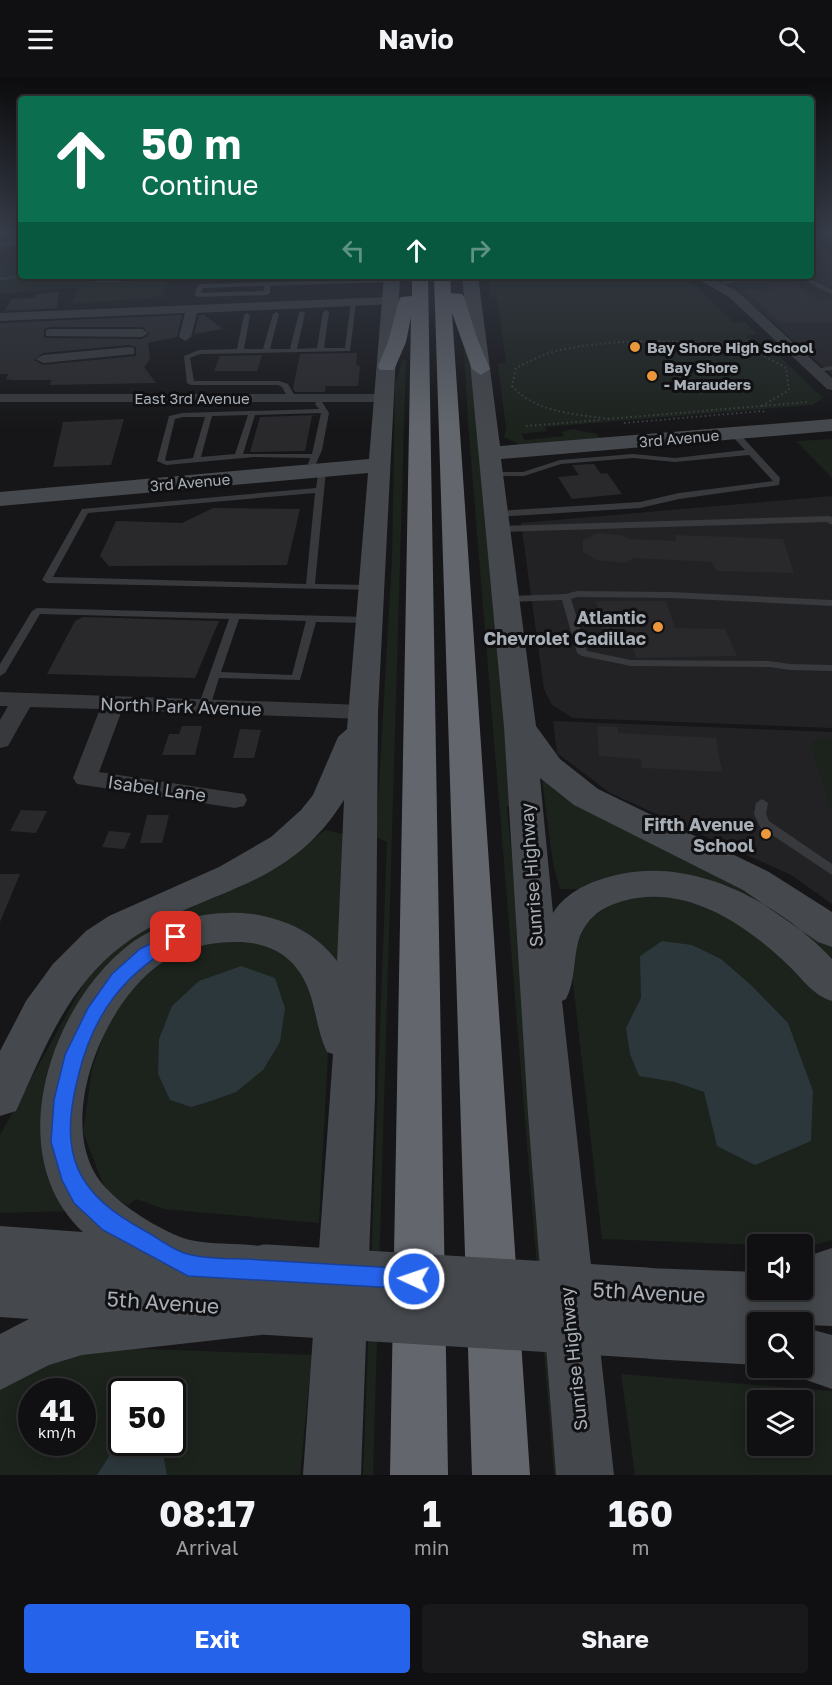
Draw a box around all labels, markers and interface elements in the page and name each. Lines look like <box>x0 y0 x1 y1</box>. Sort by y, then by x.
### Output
icon: menu <box>24 23 57 56</box>
text: Navio <box>378 23 454 55</box>
icon: search <box>775 23 808 56</box>
text: 50 m <box>141 118 241 168</box>
icon: ahead <box>42 120 120 198</box>
text: Continue <box>141 169 259 201</box>
icon: left <box>337 234 370 267</box>
icon: ahead <box>400 234 433 267</box>
icon: right <box>463 234 496 267</box>
place label: Bay Shore High School <box>647 338 813 356</box>
marker: Bay Shore High School <box>628 340 642 354</box>
place label: Bay Shore - Marauders <box>664 358 751 393</box>
marker: Bay Shore - Marauders <box>645 369 659 383</box>
street label: East 3rd Avenue <box>134 389 250 407</box>
street label: 3rd Avenue <box>638 426 720 450</box>
street label: 3rd Avenue <box>149 470 231 494</box>
place label: Atlantic Chevrolet Cadillac <box>483 606 646 649</box>
marker: Atlantic Chevrolet Cadillac <box>651 620 665 634</box>
street label: North Park Avenue <box>100 692 262 720</box>
street label: Isabel Lane <box>106 770 208 806</box>
street label: Sunrise Highway <box>515 802 547 948</box>
place label: Fifth Avenue School <box>644 813 754 856</box>
marker: Fifth Avenue School <box>759 827 773 841</box>
pin <box>150 911 201 962</box>
icon: arrive <box>159 920 192 953</box>
map controls <box>747 1234 813 1456</box>
button: sound <box>747 1234 813 1300</box>
position arrow <box>382 1247 446 1311</box>
street label: 5th Avenue <box>592 1276 706 1308</box>
street label: 5th Avenue <box>106 1285 220 1319</box>
street label: Sunrise Highway <box>555 1286 591 1432</box>
button: search <box>747 1312 813 1378</box>
speed limit sign: 50 <box>108 1378 186 1456</box>
button: layers <box>747 1390 813 1456</box>
text: 41 <box>40 1392 74 1428</box>
text: km/h <box>38 1423 76 1441</box>
text: 08:17 <box>159 1492 255 1535</box>
text: 1 <box>422 1492 441 1535</box>
text: 160 <box>608 1492 673 1535</box>
text: Arrival <box>176 1535 238 1559</box>
text: min <box>414 1535 449 1559</box>
text: m <box>632 1535 650 1559</box>
button: Exit <box>24 1604 410 1673</box>
button: Share <box>422 1604 808 1673</box>

